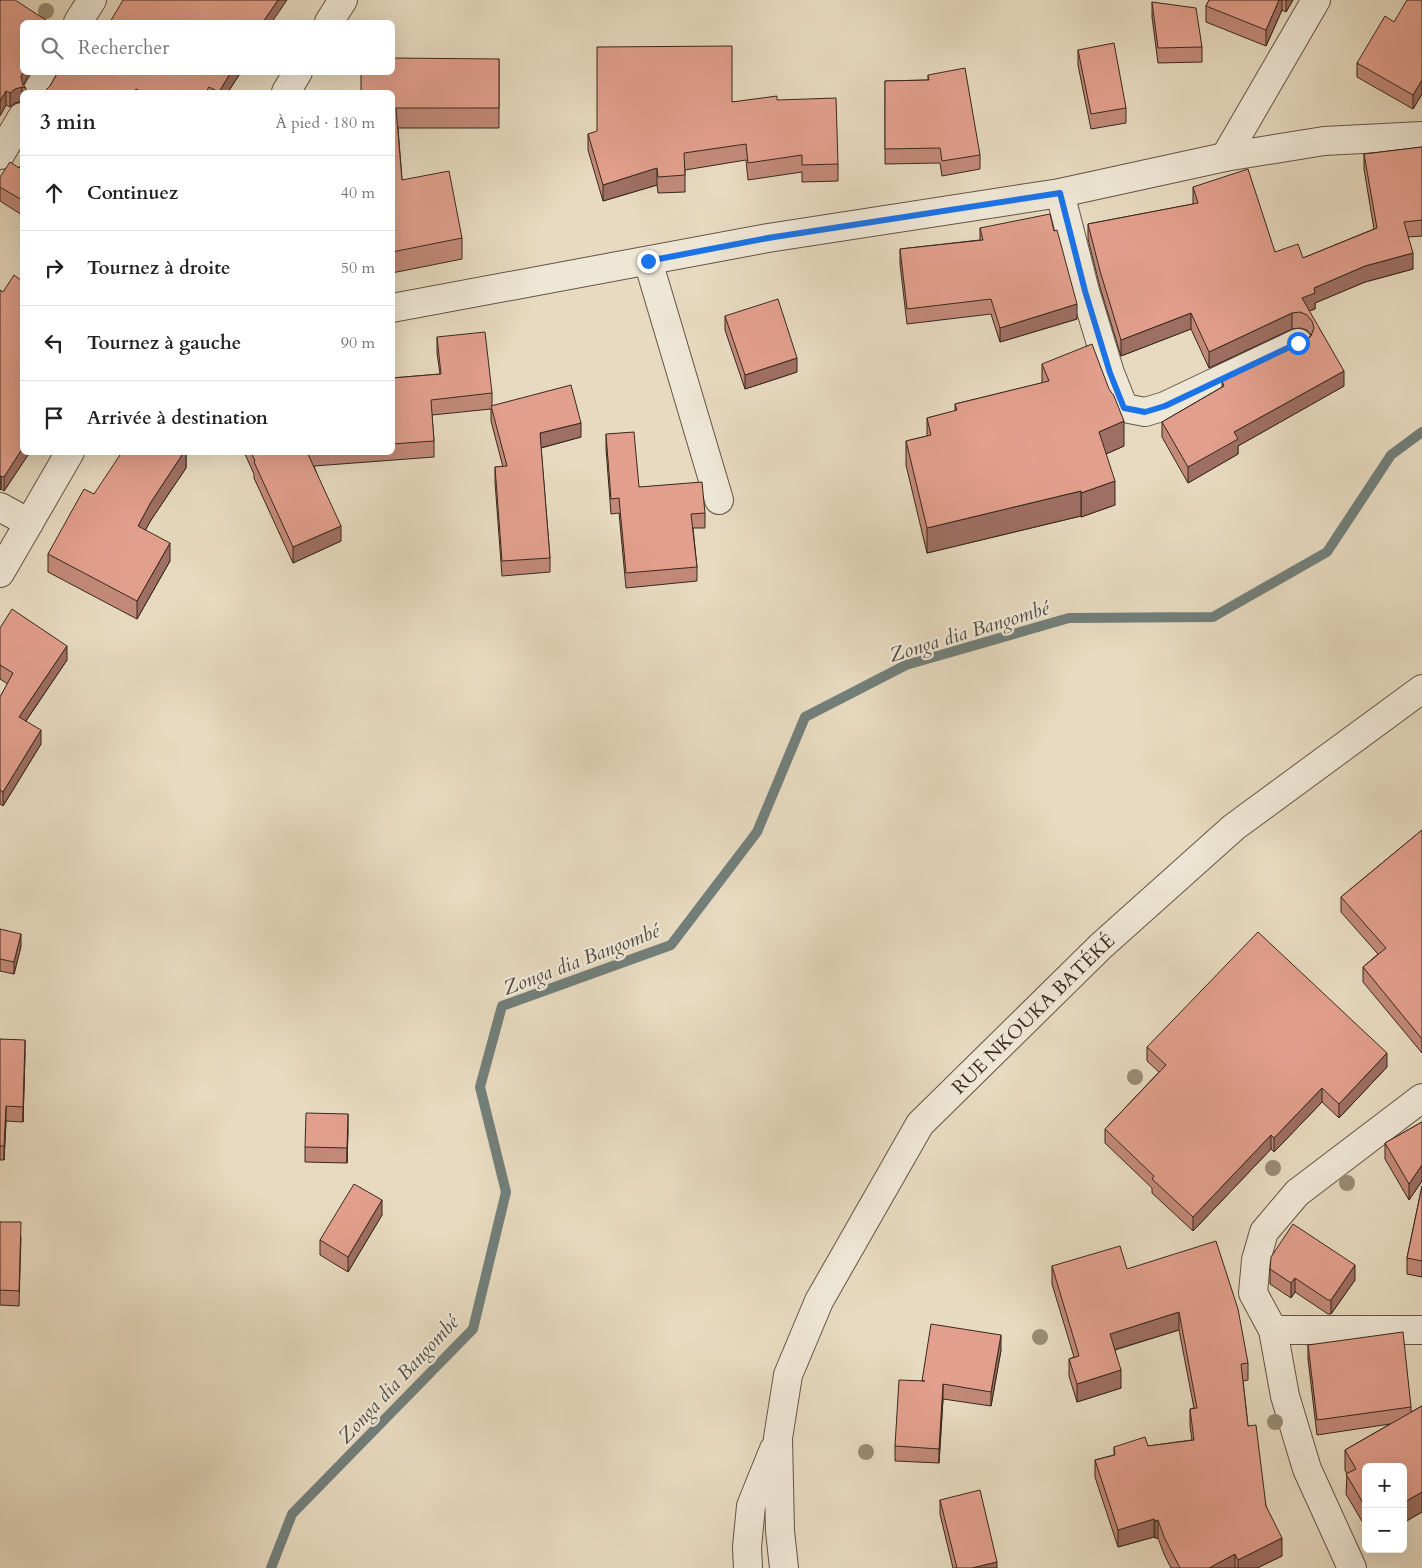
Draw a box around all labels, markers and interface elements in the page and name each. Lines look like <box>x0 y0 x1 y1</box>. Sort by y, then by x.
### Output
search box <box>20 20 395 75</box>
icon: search <box>38 34 66 62</box>
text: Rechercher <box>78 35 169 61</box>
text: 3 min <box>40 108 96 137</box>
text: À pied · 180 m <box>275 112 375 134</box>
icon: ahead <box>40 179 68 207</box>
text: Continuez <box>87 180 178 206</box>
text: 40 m <box>341 182 375 204</box>
route end <box>637 250 660 273</box>
icon: right <box>40 254 68 282</box>
text: Tournez à droite <box>87 255 230 281</box>
text: 50 m <box>341 257 375 279</box>
icon: left <box>40 329 68 357</box>
text: Tournez à gauche <box>87 330 241 356</box>
text: 90 m <box>341 332 375 354</box>
route start <box>1287 332 1310 355</box>
icon: arrive <box>40 404 68 432</box>
text: Arrivée à destination <box>87 405 268 431</box>
water label: Zonga dia Bangombé <box>886 594 1054 669</box>
water label: Zonga dia Bangombé <box>499 917 665 1002</box>
street label: RUE NKOUKA BATÉKÉ <box>946 928 1120 1100</box>
water label: Zonga dia Bangombé <box>332 1309 466 1449</box>
map controls <box>1362 1463 1407 1553</box>
button: + <box>1362 1463 1407 1508</box>
button: − <box>1362 1508 1407 1553</box>

